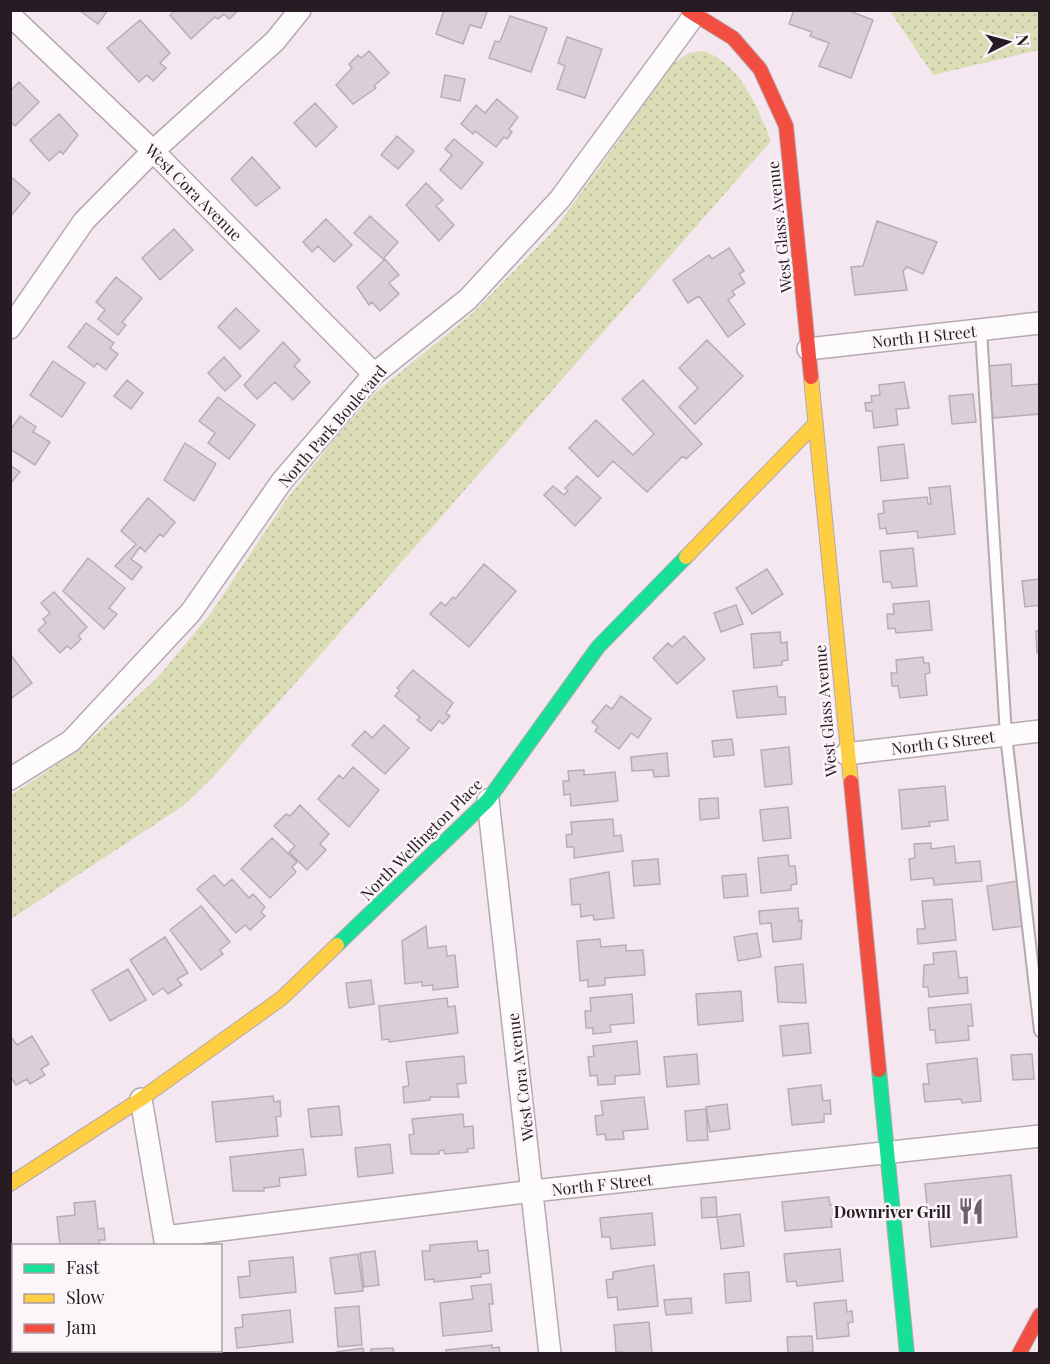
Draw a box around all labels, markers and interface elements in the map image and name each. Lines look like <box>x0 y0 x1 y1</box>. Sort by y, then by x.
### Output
north arrow <box>978 12 1038 72</box>
text: N <box>1012 34 1035 48</box>
street label: West Cora Avenue <box>140 138 247 245</box>
street label: West Glass Avenue <box>762 160 796 295</box>
street label: North H Street <box>871 320 978 352</box>
street label: North Park Boulevard <box>273 361 391 491</box>
street label: West Glass Avenue <box>809 644 841 779</box>
street label: North G Street <box>890 725 996 759</box>
street label: North Wellington Place <box>356 774 486 904</box>
street label: West Cora Avenue <box>502 1012 538 1143</box>
street label: North F Street <box>550 1168 654 1200</box>
restaurant icon: Downriver Grill <box>956 1196 986 1226</box>
place label: Downriver Grill <box>834 1201 951 1222</box>
legend <box>12 1244 222 1352</box>
text: Fast <box>66 1255 100 1279</box>
text: Slow <box>66 1285 104 1309</box>
text: Jam <box>65 1315 96 1339</box>

